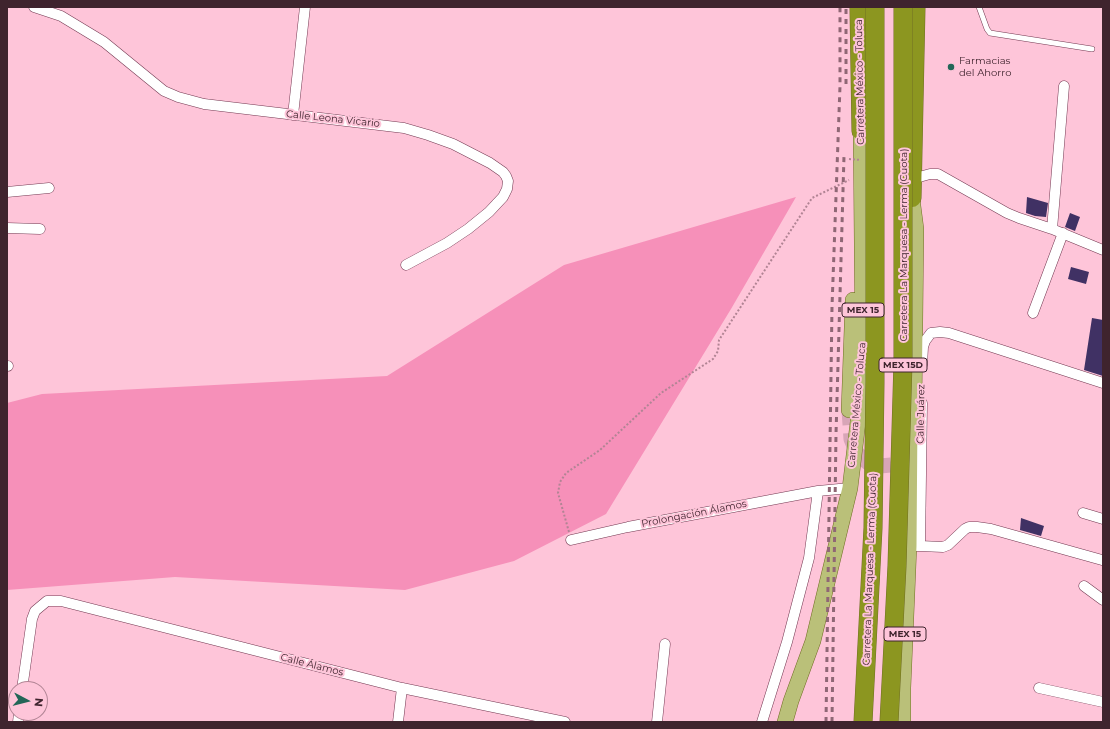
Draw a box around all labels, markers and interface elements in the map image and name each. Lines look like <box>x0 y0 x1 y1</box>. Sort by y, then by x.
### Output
street label: Carretera México - Toluca <box>853 19 867 145</box>
place label: Farmacias del Ahorro <box>959 55 1011 78</box>
marker: Farmacias del Ahorro <box>946 62 956 72</box>
street label: Calle Leona Vicario <box>285 108 381 130</box>
street label: Carretera La Marquesa - Lerma (Cuota) <box>898 148 910 342</box>
road number: MEX 15 <box>842 303 884 317</box>
street label: Carretera México - Toluca <box>846 342 868 468</box>
road number: MEX 15D <box>879 358 927 372</box>
street label: Calle Juárez <box>914 384 928 444</box>
street label: Carretera La Marquesa - Lerma (Cuota) <box>861 472 879 666</box>
street label: Prolongación Álamos <box>640 498 748 530</box>
road number: MEX 15 <box>884 627 926 641</box>
street label: Calle Álamos <box>279 651 345 679</box>
north arrow <box>8 681 48 721</box>
text: N <box>31 697 46 708</box>

